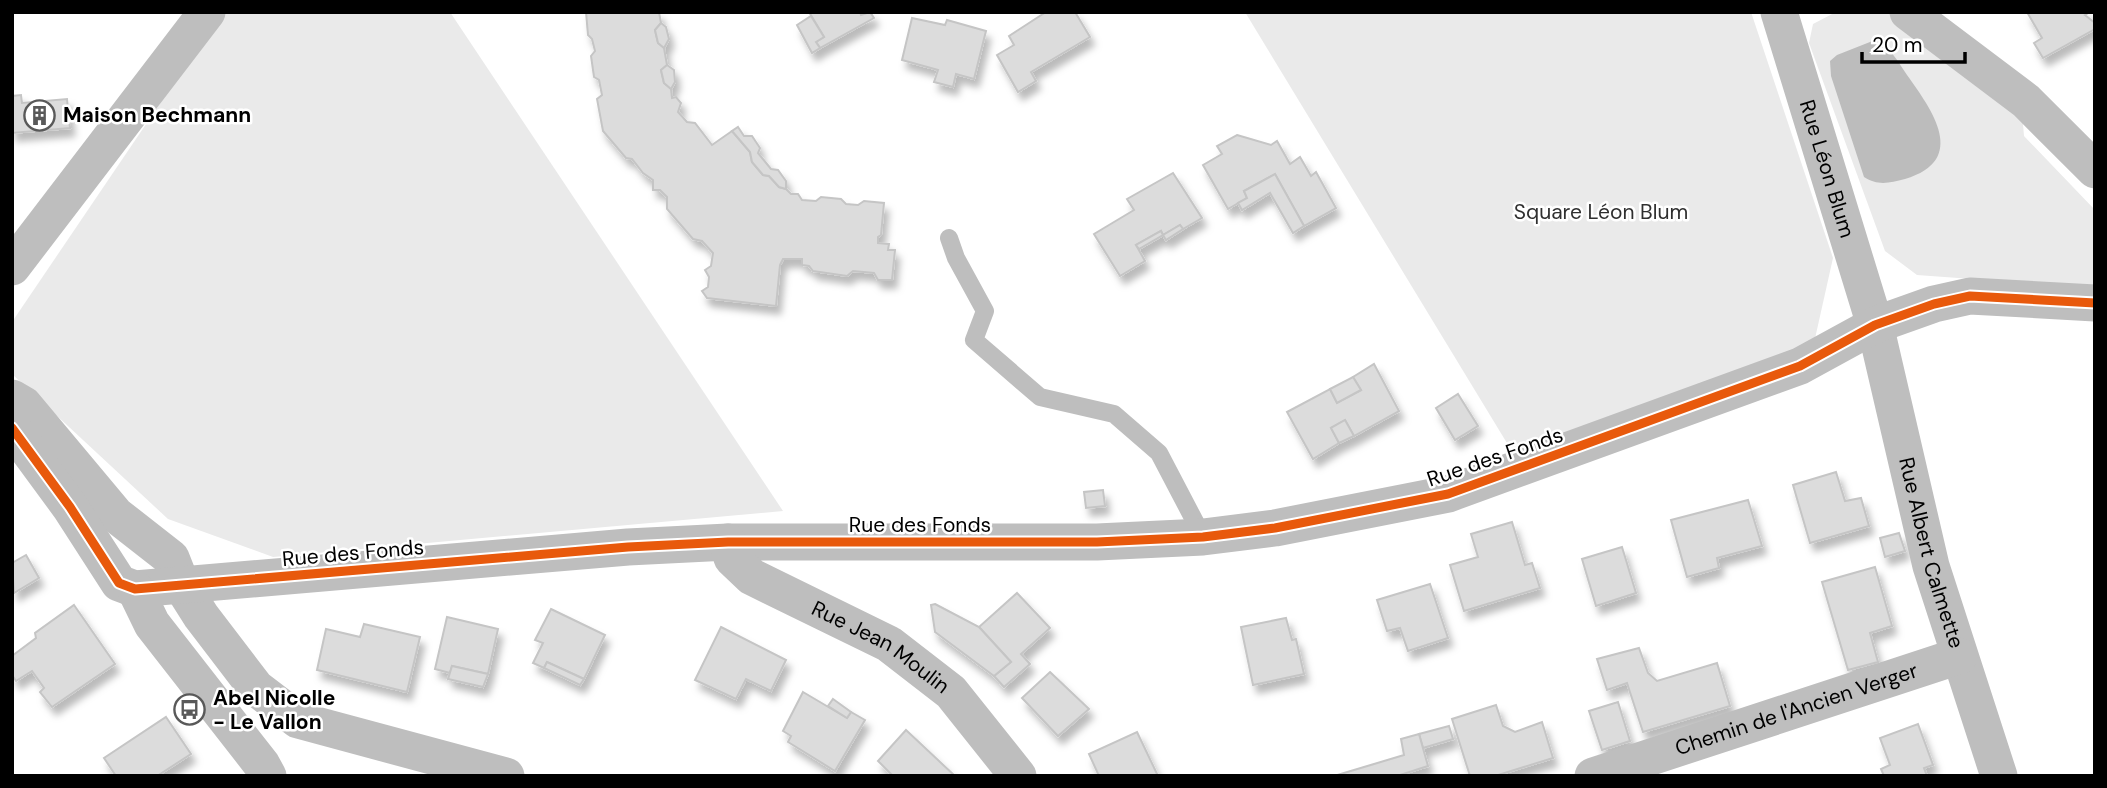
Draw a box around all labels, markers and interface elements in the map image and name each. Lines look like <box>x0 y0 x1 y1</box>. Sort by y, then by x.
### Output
scale bar <box>1862 21 1965 65</box>
text: 20 m <box>1872 31 1923 59</box>
street label: Rue Léon Blum <box>1793 96 1861 241</box>
building icon: Maison Bechmann <box>23 98 57 132</box>
place label: Maison Bechmann <box>63 101 251 129</box>
park label: Square Léon Blum <box>1514 198 1688 226</box>
street label: Rue des Fonds <box>1423 421 1567 493</box>
street label: Rue Albert Calmette <box>1892 454 1971 652</box>
street label: Rue des Fonds <box>849 511 991 539</box>
street label: Rue des Fonds <box>281 533 425 573</box>
street label: Rue Jean Moulin <box>807 594 955 700</box>
street label: Chemin de l'Ancien Verger <box>1671 656 1922 762</box>
place label: Abel Nicolle - Le Vallon <box>213 684 335 736</box>
bus stop icon: Abel Nicolle - Le Vallon <box>173 693 207 727</box>

